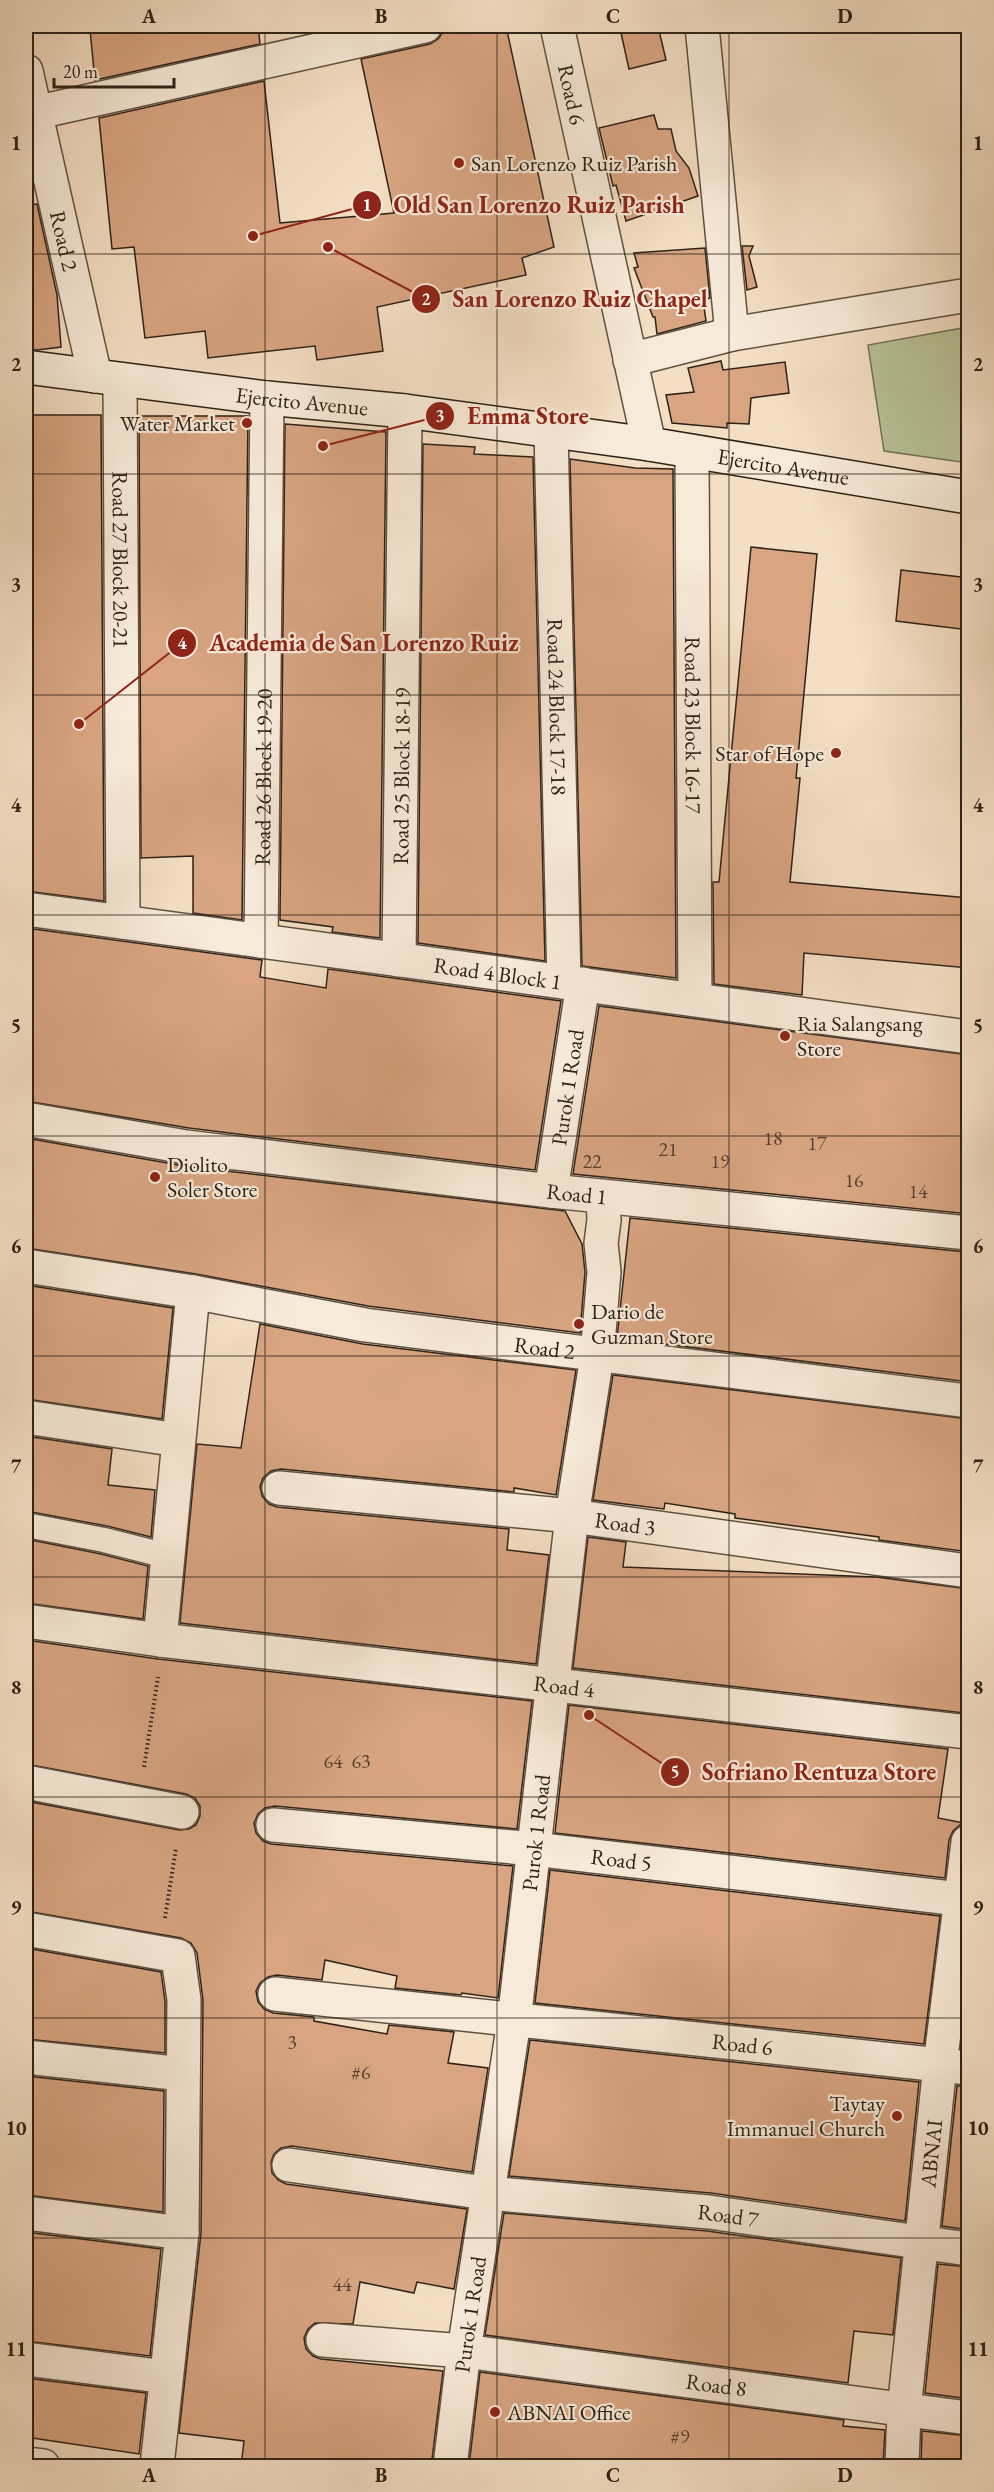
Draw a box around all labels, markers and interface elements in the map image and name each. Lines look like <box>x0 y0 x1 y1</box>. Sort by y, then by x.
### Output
text: A <box>141 3 157 29</box>
text: B <box>375 3 387 29</box>
text: C <box>606 3 620 29</box>
text: D <box>837 3 853 29</box>
scale bar <box>54 51 174 89</box>
text: 20 m <box>63 60 98 83</box>
street label: Road 6 <box>551 61 593 128</box>
text: 1 <box>11 130 21 156</box>
text: 1 <box>973 130 983 156</box>
place label: San Lorenzo Ruiz Parish <box>471 149 677 178</box>
marker: San Lorenzo Ruiz Parish <box>452 156 466 170</box>
callout: Old San Lorenzo Ruiz Parish <box>352 184 697 226</box>
text: Old San Lorenzo Ruiz Parish <box>393 189 685 220</box>
text: 1 <box>362 193 372 216</box>
street label: Road 2 <box>44 208 85 274</box>
callout: San Lorenzo Ruiz Chapel <box>411 278 720 320</box>
text: San Lorenzo Ruiz Chapel <box>453 283 708 314</box>
text: 2 <box>421 287 431 310</box>
text: 2 <box>11 351 22 377</box>
text: 2 <box>973 351 984 377</box>
street label: Ejercito Avenue <box>234 380 370 422</box>
callout: Emma Store <box>425 395 600 437</box>
text: Emma Store <box>467 400 589 431</box>
text: 3 <box>435 404 445 427</box>
place label: Water Market <box>120 409 235 438</box>
marker: Water Market <box>240 416 254 430</box>
street label: Ejercito Avenue <box>715 441 852 492</box>
street label: Road 27 Block 20-21 <box>106 471 136 649</box>
text: 3 <box>11 571 21 597</box>
text: 3 <box>973 571 983 597</box>
street label: Road 24 Block 17-18 <box>541 618 574 796</box>
callout: Academia de San Lorenzo Ruiz <box>167 622 530 664</box>
text: Academia de San Lorenzo Ruiz <box>208 627 519 658</box>
text: 4 <box>177 631 187 654</box>
street label: Road 23 Block 16-17 <box>679 636 708 814</box>
street label: Road 25 Block 18-19 <box>386 687 416 865</box>
street label: Road 26 Block 19-20 <box>247 688 278 866</box>
place label: Star of Hope <box>715 739 824 768</box>
marker: Star of Hope <box>829 746 843 760</box>
text: 4 <box>11 792 22 818</box>
text: 4 <box>973 792 984 818</box>
street label: Road 4 Block 1 <box>432 950 563 996</box>
place label: Ria Salangsang Store <box>797 1009 923 1063</box>
text: 5 <box>11 1012 21 1038</box>
text: 5 <box>973 1012 983 1038</box>
street label: Purok 1 Road <box>544 1026 590 1147</box>
marker: Ria Salangsang Store <box>778 1029 792 1043</box>
house number: 18 <box>763 1125 783 1151</box>
house number: 17 <box>807 1130 827 1156</box>
house number: 21 <box>658 1136 678 1162</box>
house number: 22 <box>582 1148 602 1174</box>
house number: 19 <box>710 1148 730 1174</box>
place label: Diolito Soler Store <box>167 1150 258 1204</box>
house number: 16 <box>844 1167 864 1193</box>
marker: Diolito Soler Store <box>148 1170 162 1184</box>
street label: Road 1 <box>545 1176 609 1211</box>
house number: 14 <box>908 1178 928 1204</box>
text: 6 <box>11 1233 22 1259</box>
text: 6 <box>973 1233 984 1259</box>
place label: Dario de Guzman Store <box>591 1297 713 1351</box>
marker: Dario de Guzman Store <box>572 1317 586 1331</box>
street label: Road 2 <box>512 1329 577 1366</box>
text: 7 <box>11 1453 22 1479</box>
text: 7 <box>973 1453 984 1479</box>
street label: Road 3 <box>593 1505 657 1542</box>
street label: Road 4 <box>532 1668 596 1704</box>
text: 8 <box>11 1674 21 1700</box>
text: 8 <box>973 1674 983 1700</box>
house number: 64 <box>323 1748 343 1774</box>
house number: 63 <box>351 1748 371 1774</box>
callout: Sofriano Rentuza Store <box>660 1751 949 1793</box>
text: Sofriano Rentuza Store <box>702 1756 936 1787</box>
text: 5 <box>670 1760 680 1783</box>
street label: Purok 1 Road <box>515 1772 557 1893</box>
street label: Road 5 <box>589 1841 653 1877</box>
text: 9 <box>11 1894 22 1920</box>
text: 9 <box>973 1894 984 1920</box>
street label: Road 6 <box>710 2026 775 2062</box>
house number: 3 <box>287 2029 297 2055</box>
house number: #6 <box>352 2059 371 2085</box>
place label: Taytay Immanuel Church <box>727 2089 885 2143</box>
marker: Taytay Immanuel Church <box>890 2109 904 2123</box>
text: 10 <box>5 2115 27 2141</box>
text: 10 <box>967 2115 989 2141</box>
street label: ABNAI <box>913 2117 949 2190</box>
street label: Road 7 <box>697 2197 761 2233</box>
street label: Purok 1 Road <box>447 2253 493 2374</box>
house number: 44 <box>332 2271 352 2297</box>
text: 11 <box>5 2336 27 2362</box>
text: 11 <box>967 2336 989 2362</box>
street label: Road 8 <box>684 2366 749 2403</box>
place label: ABNAI Office <box>506 2398 631 2427</box>
marker: ABNAI Office <box>488 2405 502 2419</box>
house number: #9 <box>671 2423 690 2449</box>
text: A <box>141 2462 157 2488</box>
text: B <box>375 2462 387 2488</box>
text: C <box>606 2462 620 2488</box>
text: D <box>837 2462 853 2488</box>

